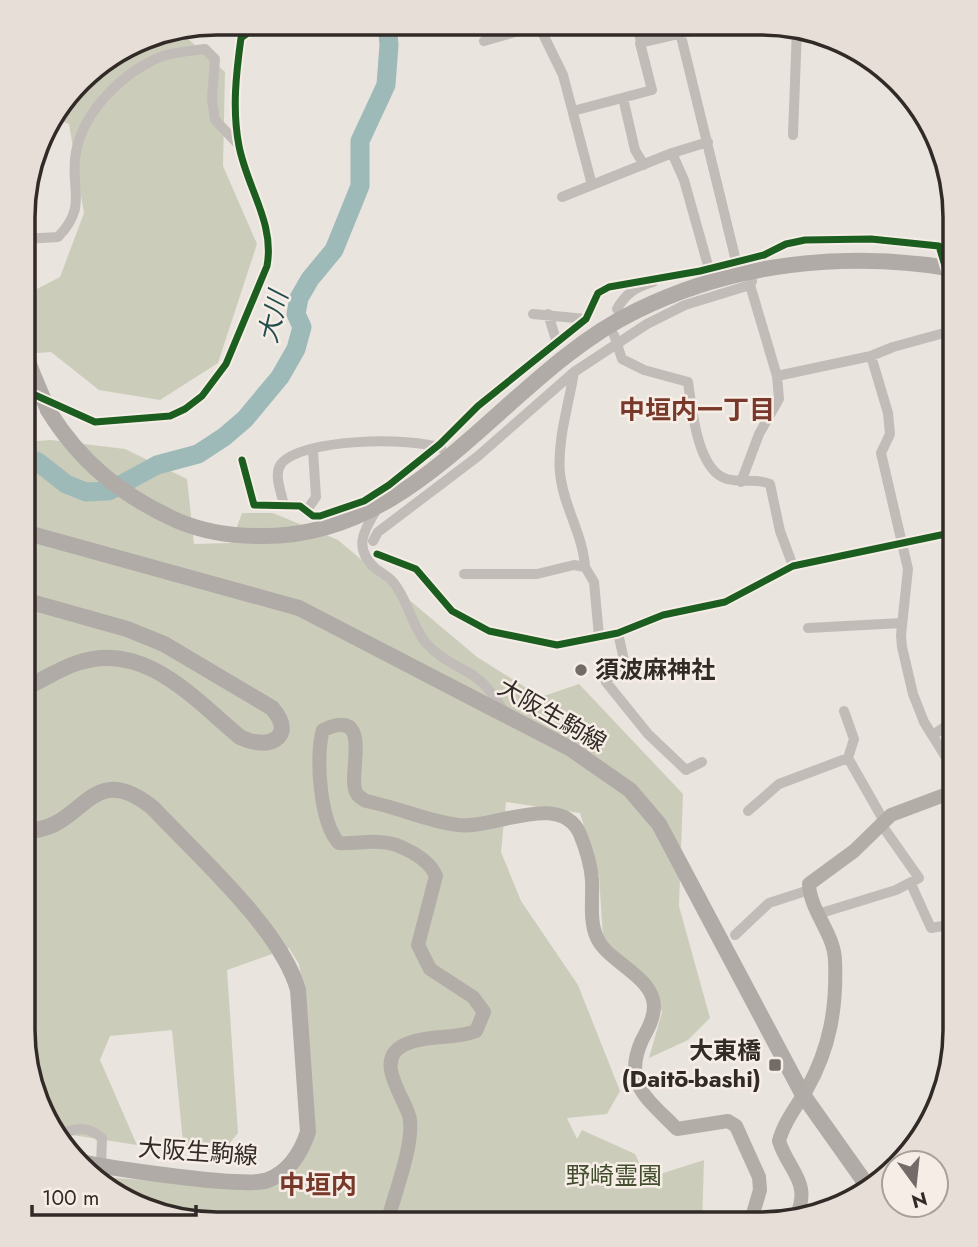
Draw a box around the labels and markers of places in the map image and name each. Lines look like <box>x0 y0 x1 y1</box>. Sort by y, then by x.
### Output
place label: 須波麻神社 <box>595 652 715 687</box>
marker: 須波麻神社 <box>573 662 589 678</box>
place label: 大東橋 (Daitō-bashi) <box>621 1033 761 1096</box>
marker: 大東橋 (Daitō-bashi) <box>767 1057 783 1073</box>

